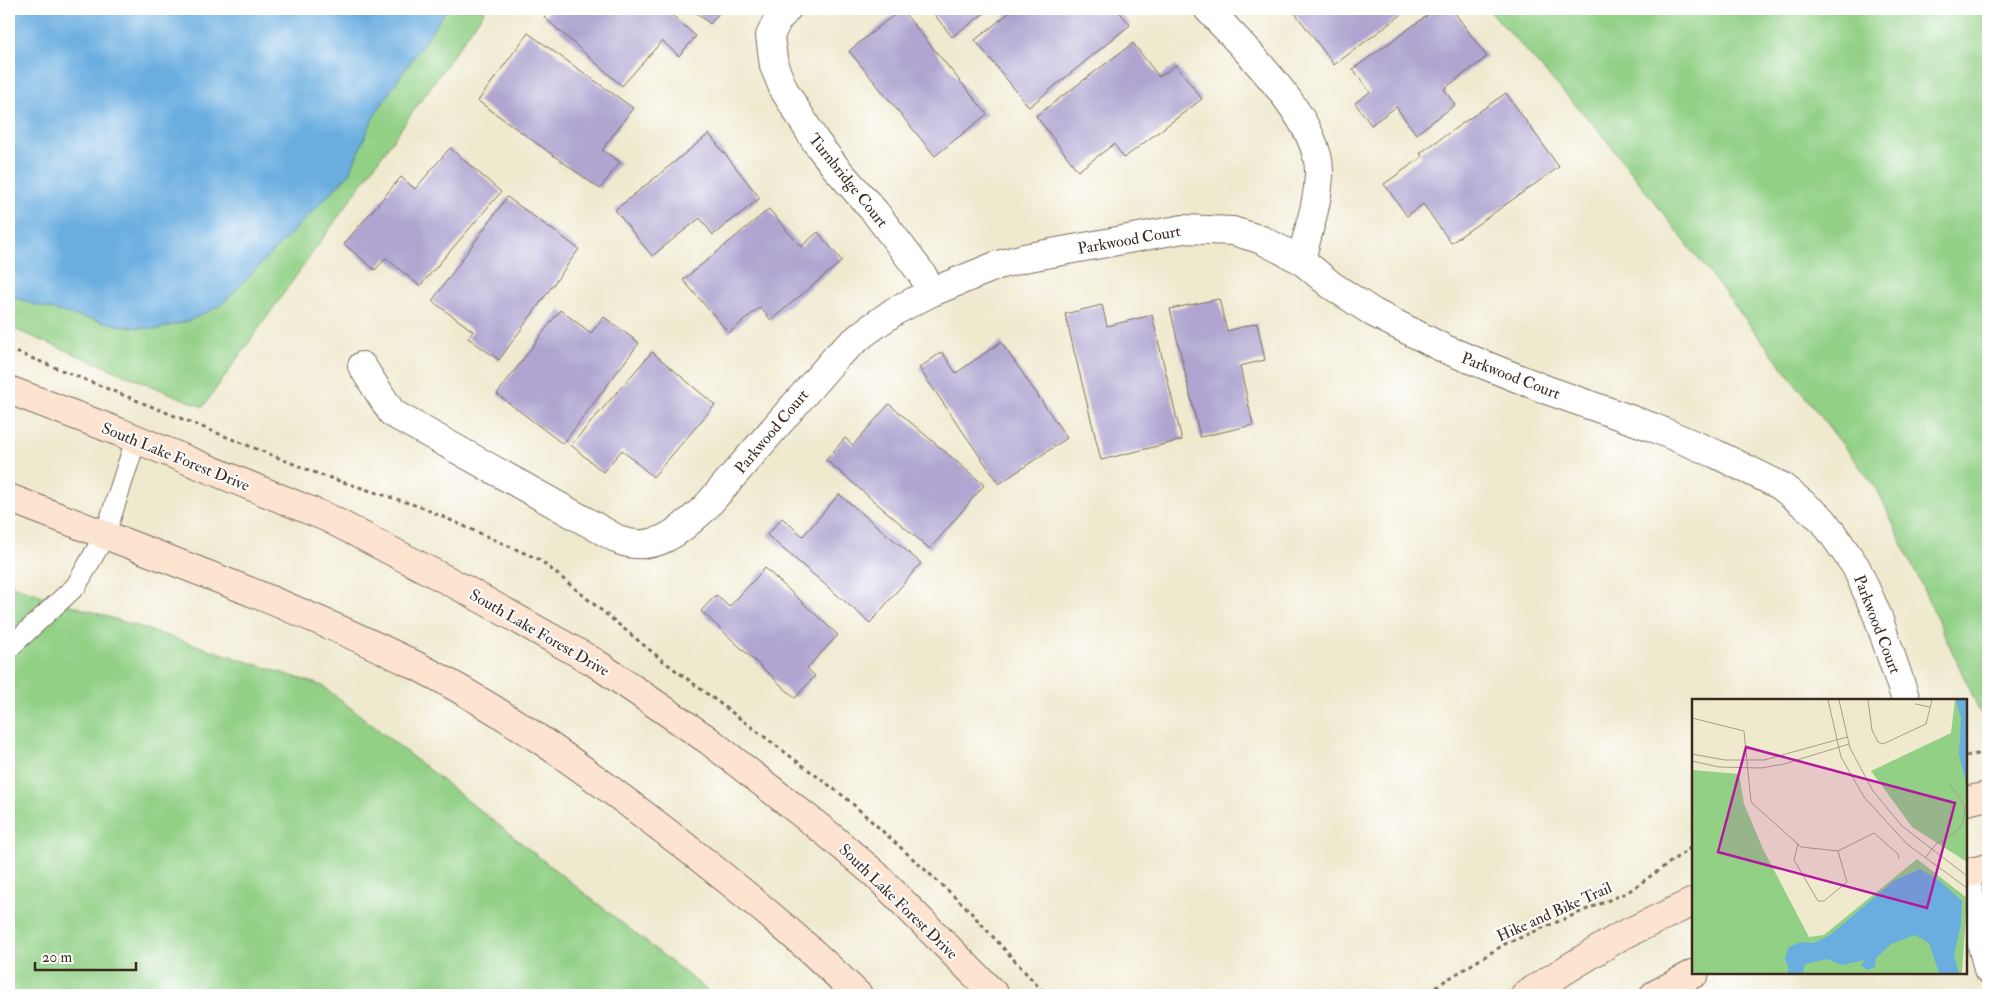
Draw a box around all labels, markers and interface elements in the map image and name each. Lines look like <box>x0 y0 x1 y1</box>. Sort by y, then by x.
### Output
street label: Turnbridge Court <box>804 130 892 232</box>
street label: Parkwood Court <box>1076 221 1182 259</box>
street label: Parkwood Court <box>1458 348 1563 404</box>
street label: Parkwood Court <box>731 385 813 478</box>
street label: South Lake Forest Drive <box>99 418 253 496</box>
street label: Parkwood Court <box>1849 572 1905 677</box>
street label: South Lake Forest Drive <box>466 585 613 681</box>
inset map <box>1692 699 1967 974</box>
street label: South Lake Forest Drive <box>835 840 962 964</box>
street label: Hike and Bike Trail <box>1494 878 1615 946</box>
scale bar <box>35 939 136 971</box>
text: 20 m <box>42 948 72 967</box>

